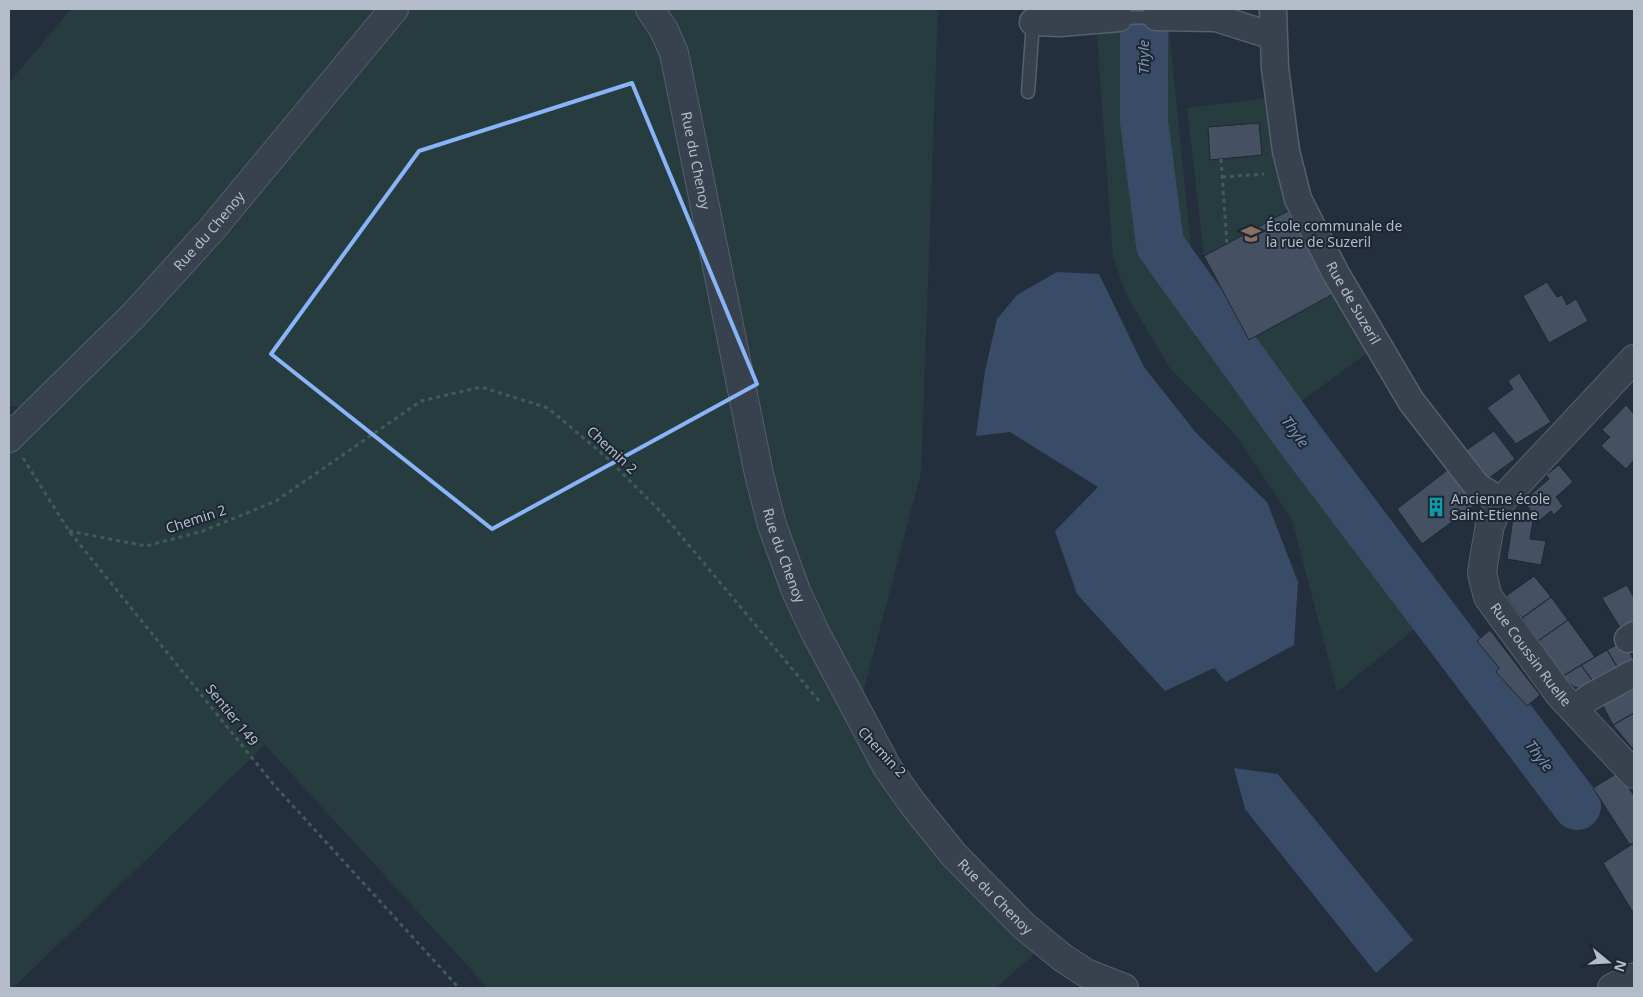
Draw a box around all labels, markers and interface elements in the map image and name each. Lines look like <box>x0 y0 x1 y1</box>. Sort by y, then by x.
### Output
water label: Thyle <box>1133 39 1153 74</box>
street label: Rue du Chenoy <box>677 110 716 212</box>
street label: Rue du Chenoy <box>169 186 249 274</box>
place label: École communale de la rue de Suzeril <box>1266 216 1402 251</box>
school or university icon: École communale de la rue de Suzeril <box>1240 223 1262 245</box>
street label: Rue de Suzeril <box>1322 258 1385 348</box>
water label: Thyle <box>1278 412 1314 452</box>
street label: Chemin 2 <box>583 421 642 478</box>
place label: Ancienne école Saint-Etienne <box>1451 489 1550 524</box>
building icon: Ancienne école Saint-Etienne <box>1425 496 1447 518</box>
street label: Chemin 2 <box>163 500 228 537</box>
street label: Rue du Chenoy <box>759 506 810 606</box>
street label: Rue Coussin Ruelle <box>1486 599 1576 710</box>
street label: Sentier 149 <box>202 680 263 750</box>
street label: Chemin 2 <box>854 722 911 781</box>
water label: Thyle <box>1521 736 1558 776</box>
street label: Rue du Chenoy <box>954 854 1038 939</box>
north arrow <box>1583 937 1633 987</box>
text: N <box>1610 958 1632 975</box>

